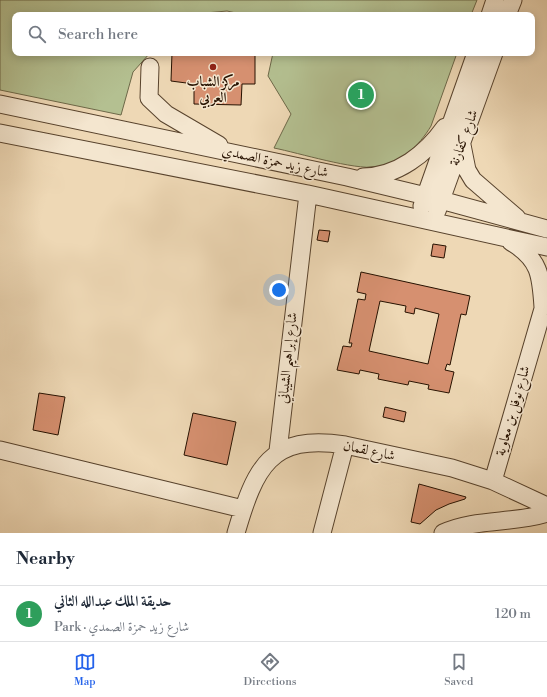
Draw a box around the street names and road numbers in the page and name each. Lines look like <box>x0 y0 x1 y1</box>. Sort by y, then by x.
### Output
street label: شارع كفارنة <box>446 107 484 169</box>
street label: شارع زيد حمزة الصمدي <box>220 142 330 184</box>
street label: شارع إبراهيم الشيباني <box>274 311 306 405</box>
street label: شارع نوفل بن معاوية <box>492 364 536 459</box>
street label: شارع لقمان <box>341 437 397 467</box>

